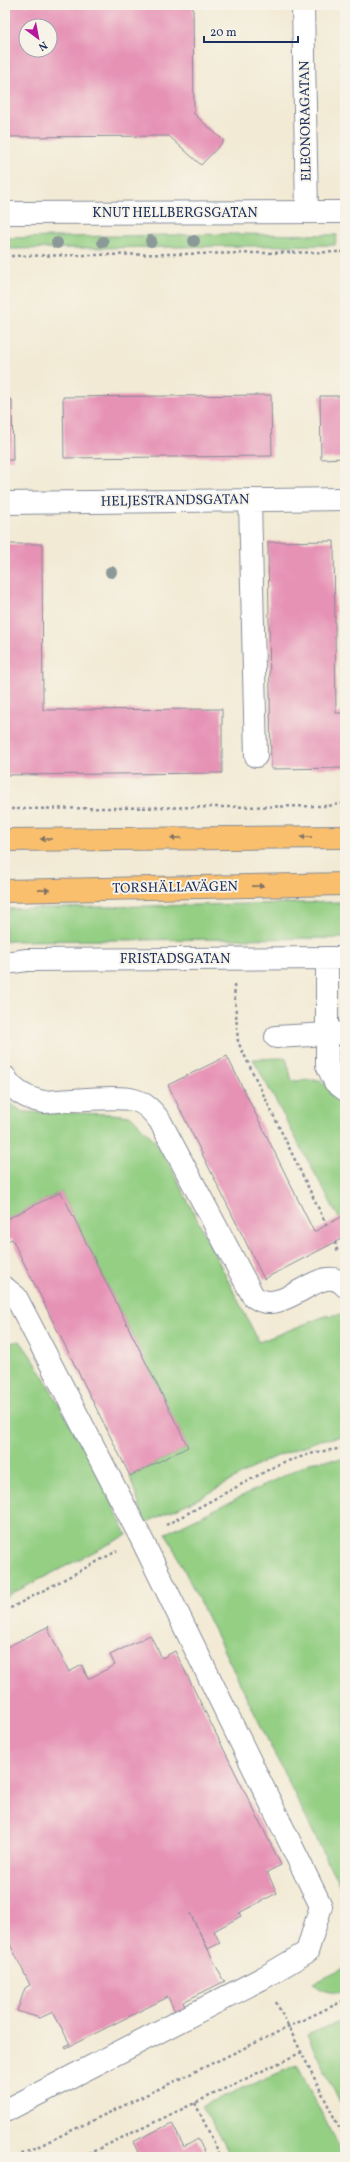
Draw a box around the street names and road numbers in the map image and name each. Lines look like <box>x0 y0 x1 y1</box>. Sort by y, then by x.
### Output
street label: ELEONORAGATAN <box>295 60 317 182</box>
street label: KNUT HELLBERGSGATAN <box>92 204 258 223</box>
street label: HELJESTRANDSGATAN <box>100 490 250 512</box>
street label: TORSHÄLLAVÄGEN <box>112 877 238 899</box>
street label: FRISTADSGATAN <box>120 950 230 969</box>

